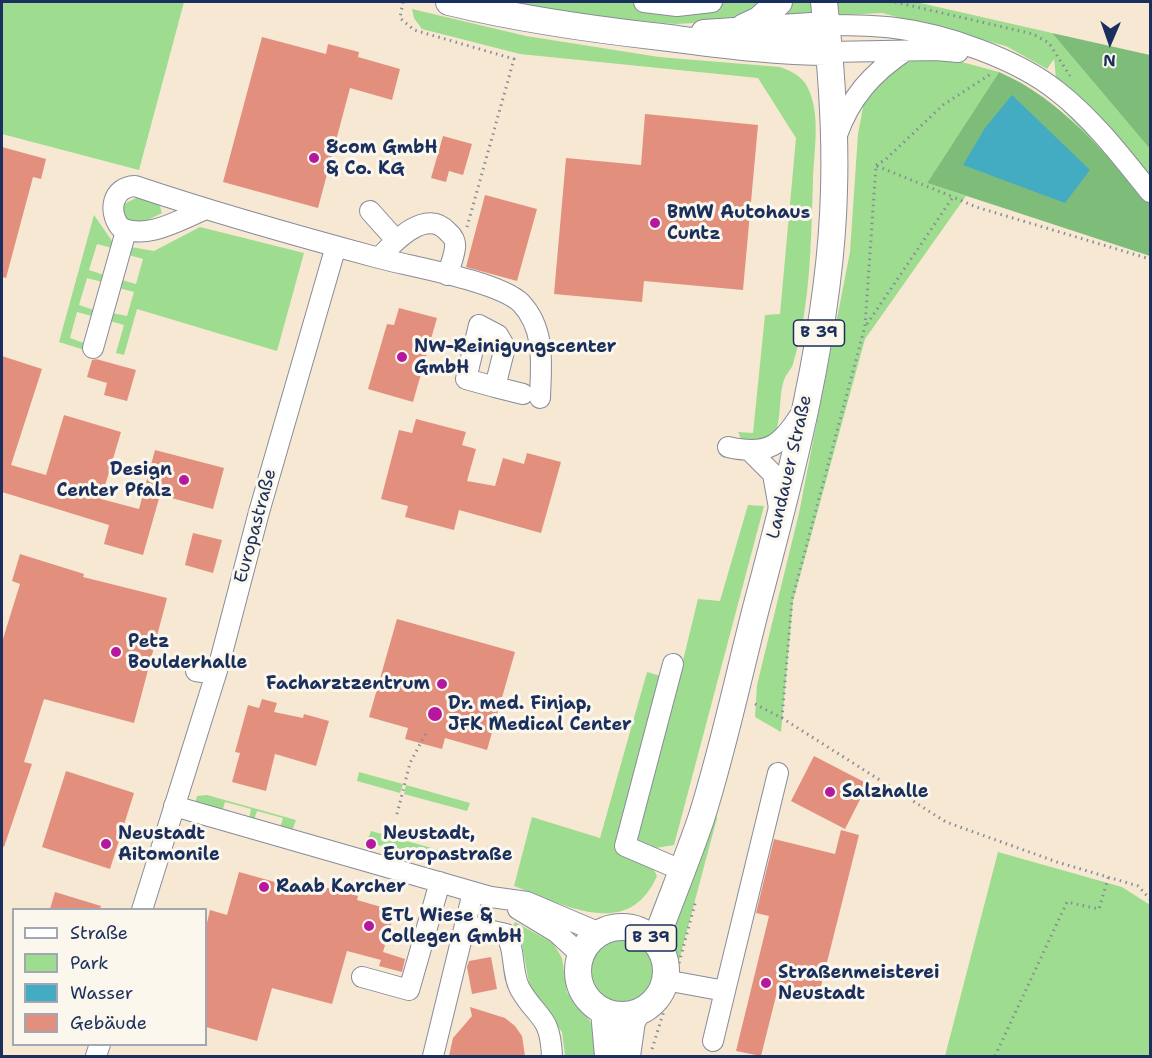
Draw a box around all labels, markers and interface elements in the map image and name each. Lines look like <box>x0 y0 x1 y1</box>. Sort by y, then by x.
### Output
north arrow <box>1080 12 1140 72</box>
text: N <box>1103 50 1116 71</box>
place label: 8com GmbH & Co. KG <box>326 137 437 180</box>
marker: 8com GmbH & Co. KG <box>307 151 321 165</box>
place label: BMW Autohaus Cuntz <box>667 202 810 244</box>
marker: BMW Autohaus Cuntz <box>648 216 662 230</box>
road number: B 39 <box>794 320 844 346</box>
place label: NW-Reinigungscenter GmbH <box>414 336 616 378</box>
marker: NW-Reinigungscenter GmbH <box>395 350 409 364</box>
street label: Landauer Straße <box>763 393 817 541</box>
place label: Design Center Pfalz <box>57 459 172 502</box>
street label: Europastraße <box>230 467 282 585</box>
marker: Design Center Pfalz <box>177 473 191 487</box>
place label: Petz Boulderhalle <box>128 631 247 674</box>
marker: Petz Boulderhalle <box>109 645 123 659</box>
place label: Facharztzentrum <box>266 673 430 695</box>
marker: Facharztzentrum <box>435 677 449 691</box>
place label: Dr. med. Finjap, JFK Medical Center <box>448 693 632 736</box>
marker: Dr. med. Finjap, JFK Medical Center <box>426 705 444 723</box>
place label: Salzhalle <box>842 781 929 803</box>
marker: Salzhalle <box>823 785 837 799</box>
place label: Neustadt Aitomonile <box>118 823 220 866</box>
place label: Neustadt, Europastraße <box>383 823 512 866</box>
marker: Neustadt Aitomonile <box>99 837 113 851</box>
marker: Neustadt, Europastraße <box>364 837 378 851</box>
place label: Raab Karcher <box>276 876 406 898</box>
marker: Raab Karcher <box>257 880 271 894</box>
place label: ETL Wiese & Collegen GmbH <box>381 905 522 948</box>
legend <box>12 908 207 1046</box>
marker: ETL Wiese & Collegen GmbH <box>362 919 376 933</box>
text: Straße <box>70 921 128 945</box>
road number: B 39 <box>626 925 676 951</box>
text: Park <box>70 951 109 975</box>
place label: Straßenmeisterei Neustadt <box>778 962 940 1004</box>
marker: Straßenmeisterei Neustadt <box>759 976 773 990</box>
text: Wasser <box>70 981 133 1005</box>
text: Gebäude <box>70 1011 147 1035</box>

